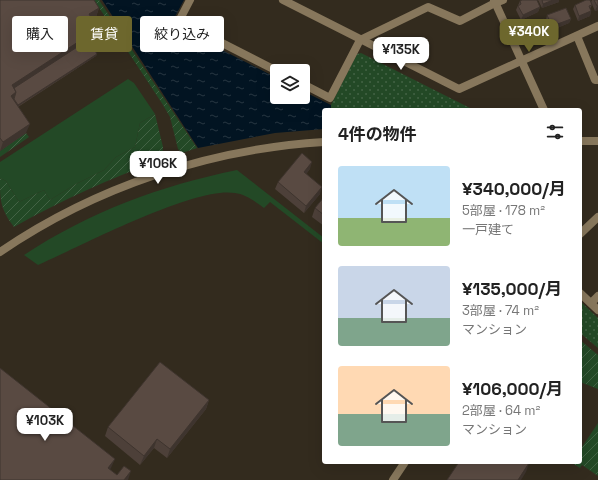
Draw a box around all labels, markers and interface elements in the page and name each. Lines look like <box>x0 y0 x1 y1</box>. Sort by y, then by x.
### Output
chip: 購入 <box>12 16 68 52</box>
chip: 賃貸 <box>76 16 132 52</box>
chip: 絞り込み <box>140 16 224 52</box>
pin: ¥340K <box>501 19 557 53</box>
text: ¥340K <box>509 23 549 40</box>
pin: ¥135K <box>373 37 429 71</box>
text: ¥135K <box>382 41 420 58</box>
map controls <box>270 64 310 104</box>
button: layers <box>270 64 310 104</box>
icon: filters <box>544 121 566 143</box>
text: 4件の物件 <box>338 123 417 145</box>
pin: ¥106K <box>130 151 186 185</box>
text: ¥106K <box>139 155 177 172</box>
text: ¥340,000/月 <box>462 178 566 200</box>
icon: home <box>370 182 418 230</box>
text: 5部屋 · 178 m² <box>462 202 545 219</box>
text: 一戸建て <box>462 221 514 238</box>
text: ¥135,000/月 <box>462 278 562 300</box>
icon: home <box>370 282 418 330</box>
text: 3部屋 · 74 m² <box>462 302 539 319</box>
text: マンション <box>462 321 527 338</box>
text: ¥106,000/月 <box>462 378 563 400</box>
icon: home <box>370 382 418 430</box>
text: 2部屋 · 64 m² <box>462 402 540 419</box>
pin: ¥103K <box>17 408 73 442</box>
text: ¥103K <box>26 412 64 429</box>
text: マンション <box>462 421 527 438</box>

